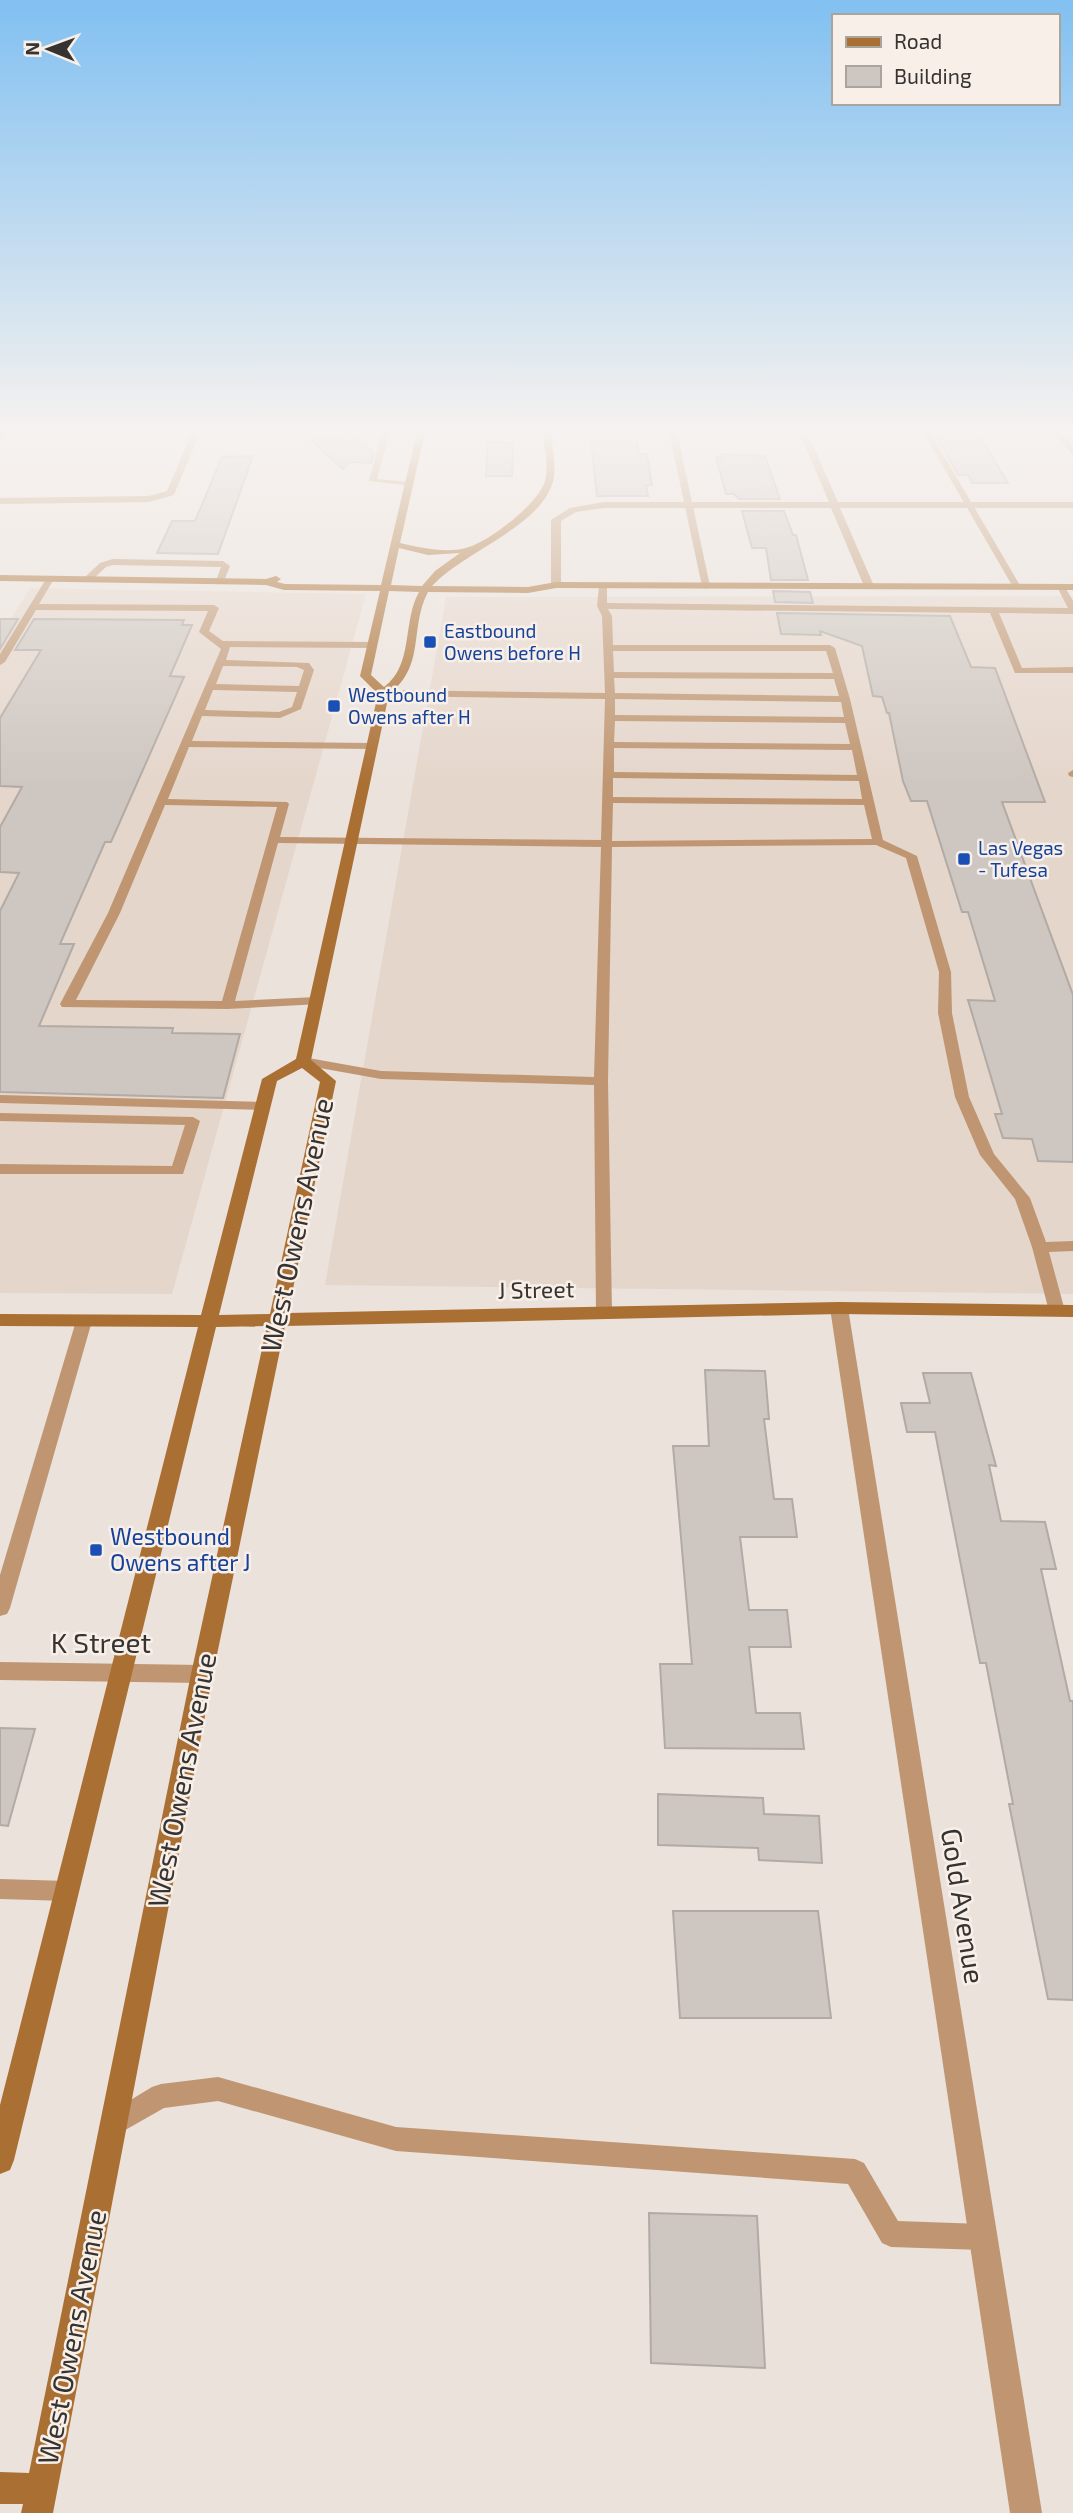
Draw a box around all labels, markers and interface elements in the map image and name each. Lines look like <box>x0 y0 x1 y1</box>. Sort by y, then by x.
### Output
north arrow <box>14 14 84 84</box>
legend <box>832 14 1059 105</box>
text: Road <box>894 28 942 53</box>
text: N <box>20 42 43 56</box>
text: Building <box>894 63 972 88</box>
place label: Eastbound Owens before H <box>444 619 581 664</box>
marker: Eastbound Owens before H <box>422 634 438 650</box>
place label: Westbound Owens after H <box>348 683 471 728</box>
marker: Westbound Owens after H <box>326 698 342 714</box>
place label: Las Vegas - Tufesa <box>978 836 1063 881</box>
marker: Las Vegas - Tufesa <box>956 851 972 867</box>
street label: West Owens Avenue <box>252 1095 340 1355</box>
street label: J Street <box>497 1274 575 1304</box>
place label: Westbound Owens after J <box>110 1522 250 1576</box>
marker: Westbound Owens after J <box>88 1542 104 1558</box>
street label: K Street <box>51 1625 151 1659</box>
street label: West Owens Avenue <box>140 1650 222 1910</box>
street label: Gold Avenue <box>935 1826 993 1986</box>
street label: West Owens Avenue <box>30 2207 112 2467</box>

